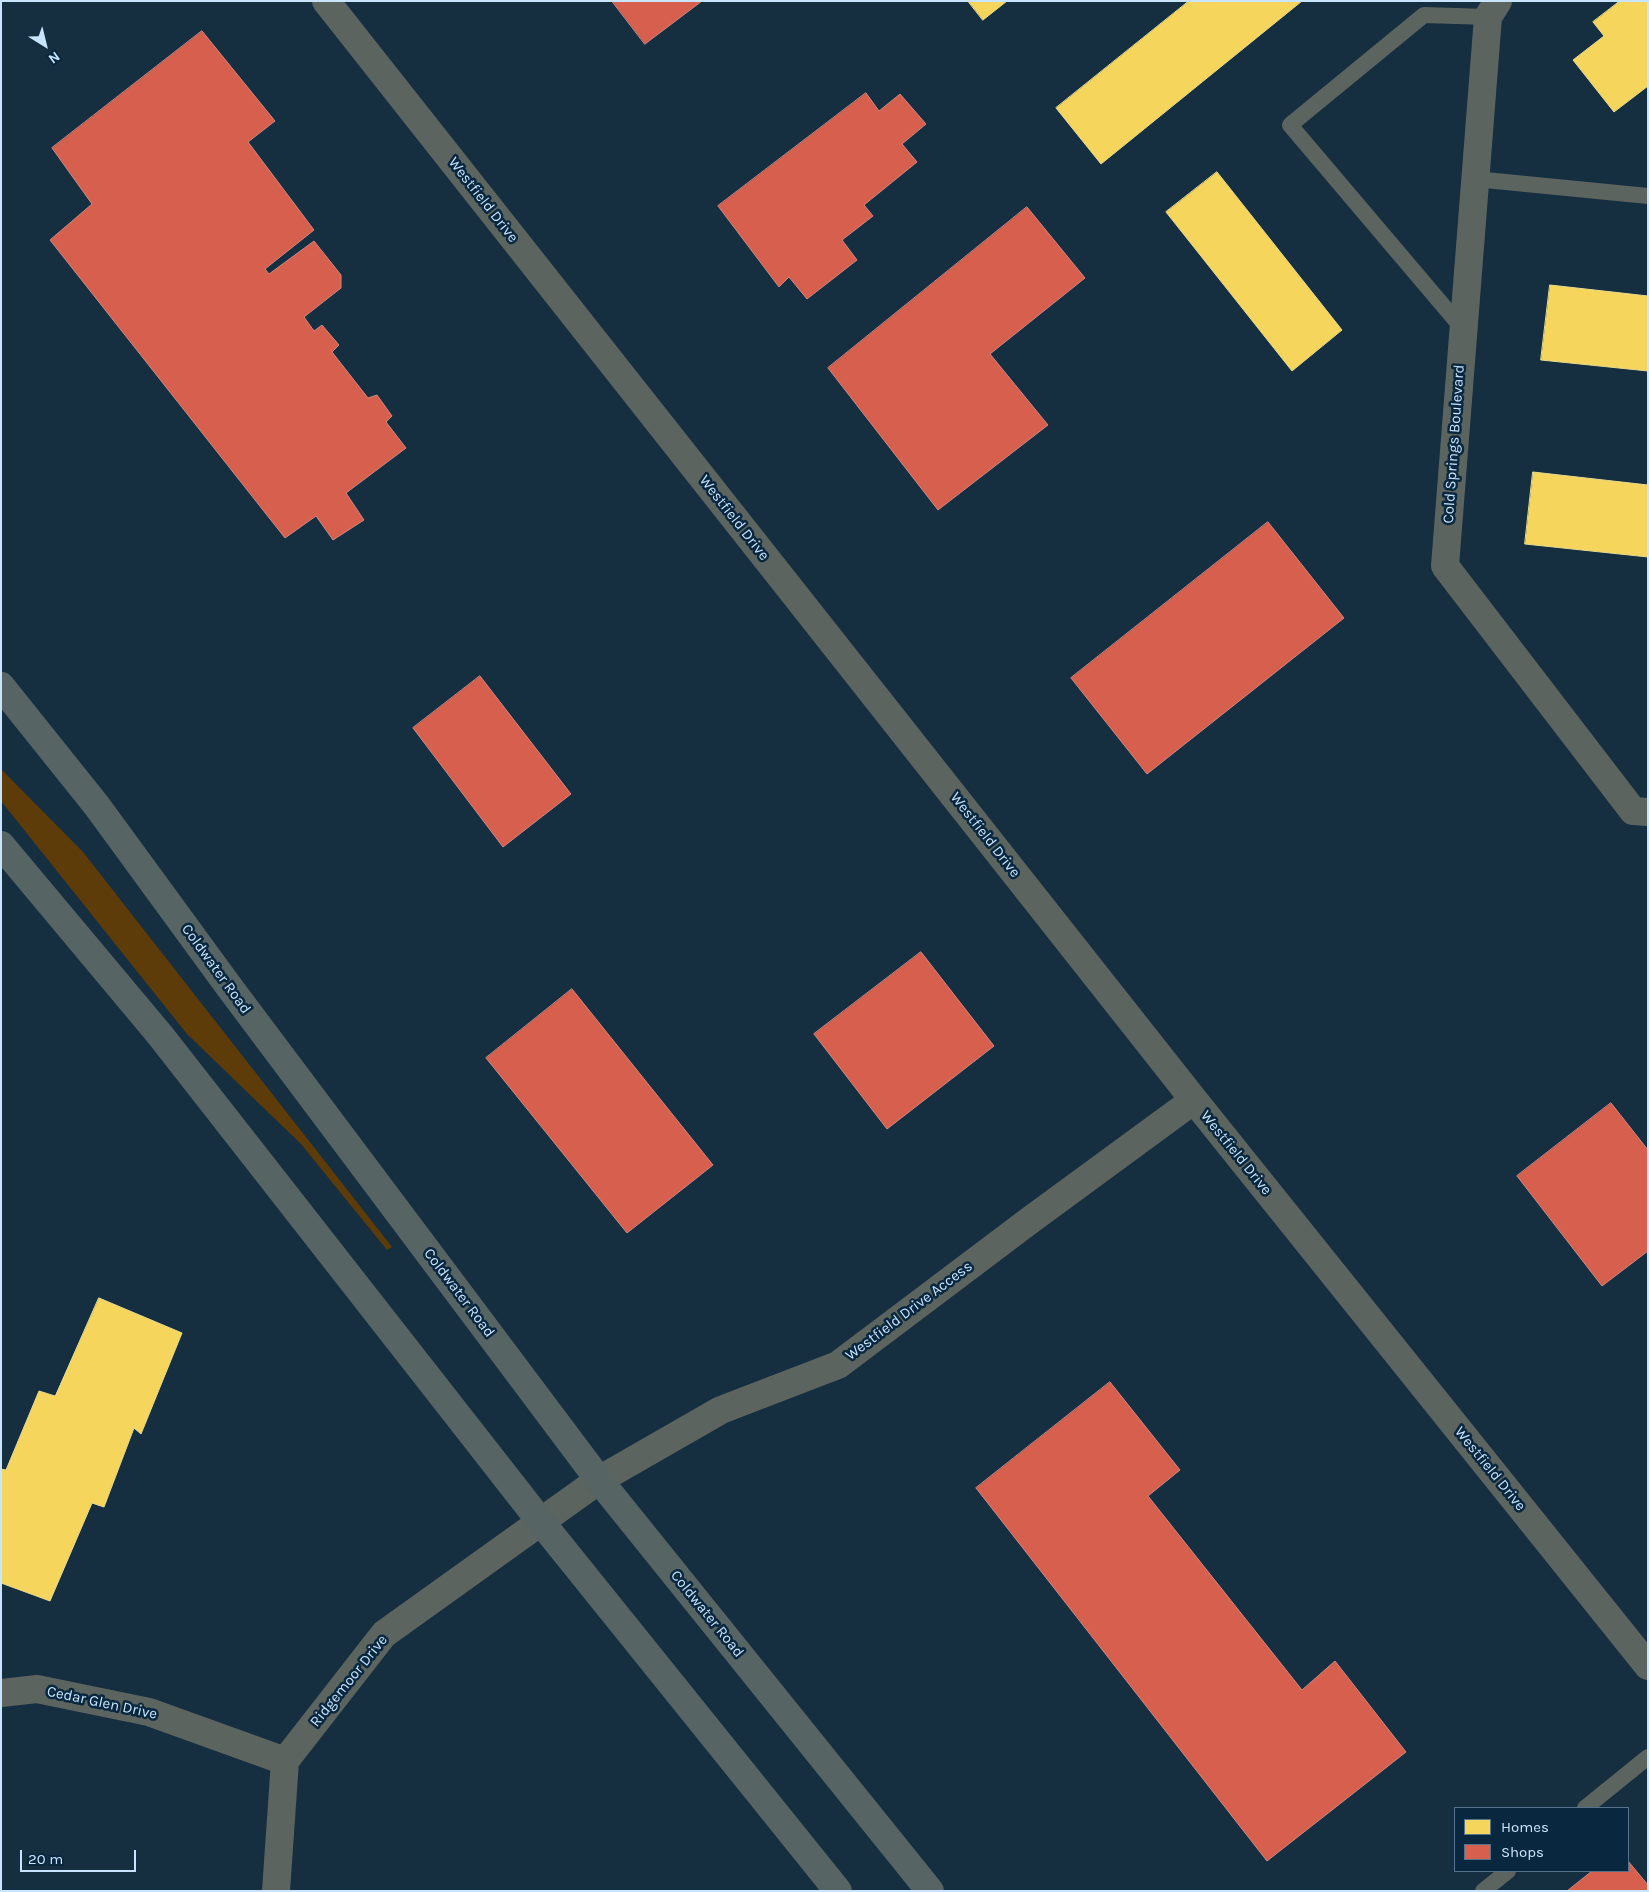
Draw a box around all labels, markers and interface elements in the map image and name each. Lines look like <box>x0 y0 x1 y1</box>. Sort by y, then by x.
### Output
north arrow <box>20 20 70 70</box>
text: N <box>45 48 63 67</box>
street label: Westfield Drive <box>444 154 522 246</box>
street label: Cold Springs Boulevard <box>1439 364 1469 524</box>
street label: Westfield Drive <box>695 472 773 564</box>
street label: Westfield Drive <box>946 789 1024 881</box>
street label: Coldwater Road <box>177 921 255 1017</box>
street label: Westfield Drive <box>1197 1107 1275 1199</box>
street label: Coldwater Road <box>420 1245 498 1341</box>
street label: Westfield Drive Access <box>842 1257 976 1365</box>
street label: Westfield Drive <box>1451 1423 1529 1515</box>
street label: Coldwater Road <box>667 1567 747 1661</box>
street label: Ridgemoor Drive <box>306 1631 392 1731</box>
street label: Cedar Glen Drive <box>45 1683 159 1723</box>
legend <box>1454 1807 1629 1872</box>
text: Homes <box>1501 1818 1549 1836</box>
scale bar <box>22 1840 139 1872</box>
text: Shops <box>1501 1843 1544 1861</box>
text: 20 m <box>28 1850 63 1868</box>

